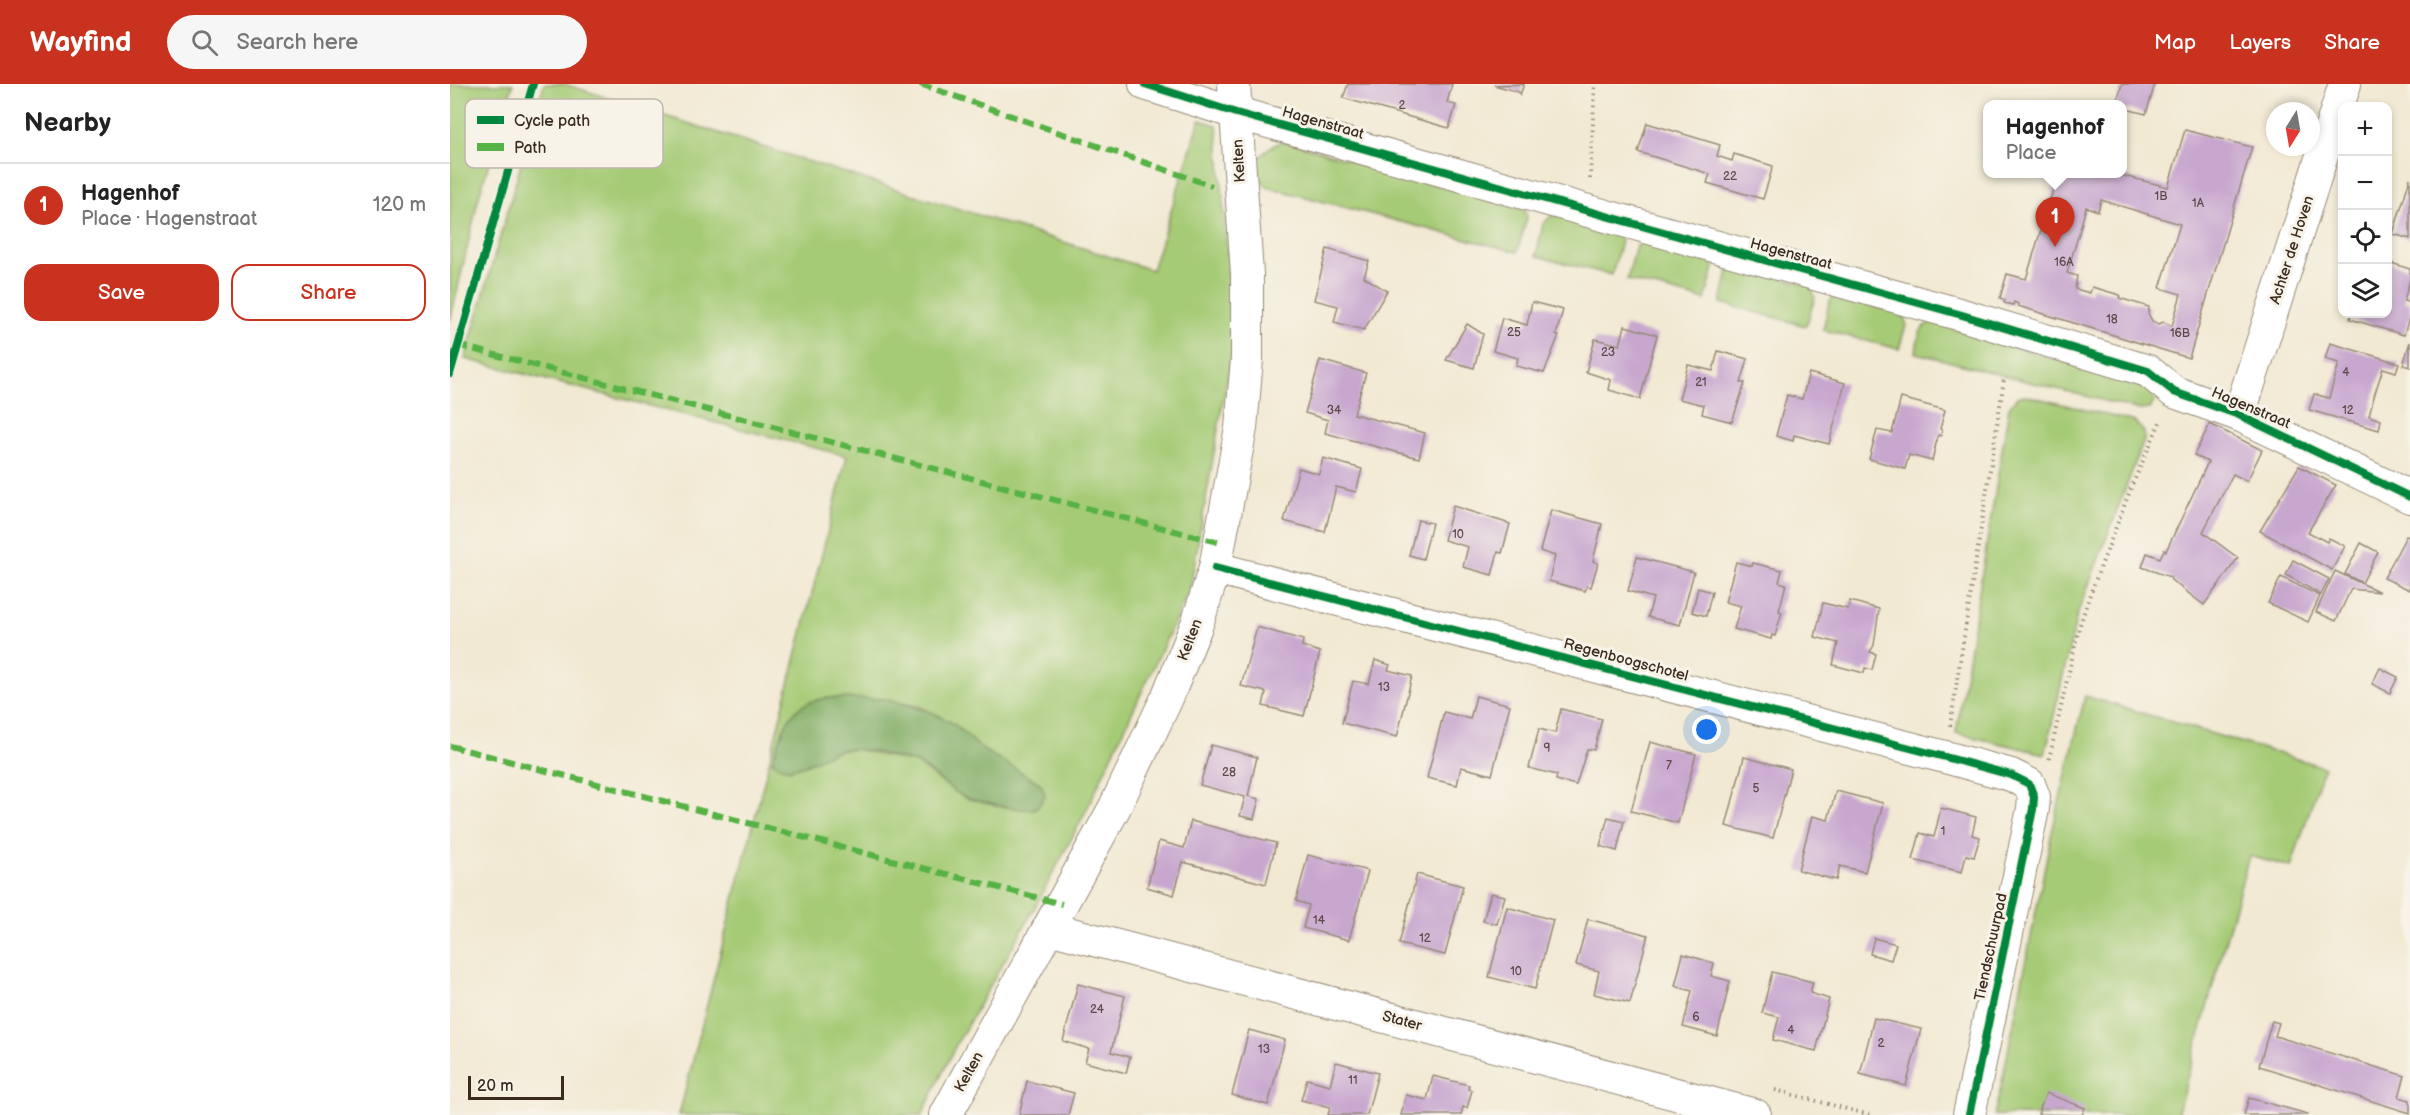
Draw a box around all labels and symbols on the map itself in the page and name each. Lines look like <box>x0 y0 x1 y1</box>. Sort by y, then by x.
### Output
house number: 2 <box>1398 98 1406 113</box>
legend <box>465 99 663 168</box>
street label: Hagenstraat <box>1280 102 1366 144</box>
north arrow <box>2266 102 2320 156</box>
text: Cycle path <box>514 112 590 131</box>
text: Path <box>514 139 546 158</box>
street label: Kelten <box>1228 139 1250 183</box>
house number: 22 <box>1723 169 1737 184</box>
house number: 1B <box>2155 189 2167 204</box>
street label: Achter de Hoven <box>2266 193 2318 307</box>
house number: 1A <box>2192 196 2205 211</box>
pin: 1 <box>2036 198 2074 247</box>
street label: Hagenstraat <box>1748 234 1835 274</box>
house number: 16A <box>2054 255 2074 270</box>
house number: 18 <box>2106 312 2118 327</box>
house number: 25 <box>1507 325 1521 340</box>
house number: 16B <box>2170 326 2190 341</box>
house number: 23 <box>1601 345 1615 360</box>
house number: 4 <box>2342 365 2350 380</box>
house number: 21 <box>1695 375 1707 390</box>
street label: Hagenstraat <box>2209 383 2294 433</box>
house number: 34 <box>1327 403 1342 418</box>
house number: 12 <box>2342 403 2354 418</box>
house number: 10 <box>1452 527 1464 542</box>
street label: Kelten <box>1173 616 1207 664</box>
street label: Regenboogschotel <box>1562 634 1690 686</box>
house number: 13 <box>1378 680 1390 695</box>
your location <box>1692 715 1721 744</box>
house number: 9 <box>1544 741 1551 756</box>
house number: 7 <box>1666 758 1672 773</box>
house number: 28 <box>1222 765 1236 780</box>
house number: 5 <box>1753 781 1760 796</box>
house number: 1 <box>1941 824 1945 839</box>
street label: Tiendschuurpad <box>1970 892 2012 1002</box>
house number: 14 <box>1313 913 1326 928</box>
house number: 12 <box>1419 931 1431 946</box>
house number: 10 <box>1510 964 1522 979</box>
house number: 24 <box>1090 1002 1105 1017</box>
street label: Stater <box>1380 1007 1424 1036</box>
house number: 6 <box>1692 1010 1700 1025</box>
house number: 4 <box>1787 1023 1795 1038</box>
house number: 2 <box>1877 1036 1885 1051</box>
house number: 13 <box>1258 1042 1270 1057</box>
street label: Kelten <box>950 1048 988 1096</box>
scale bar <box>468 1073 564 1100</box>
house number: 11 <box>1348 1073 1358 1088</box>

